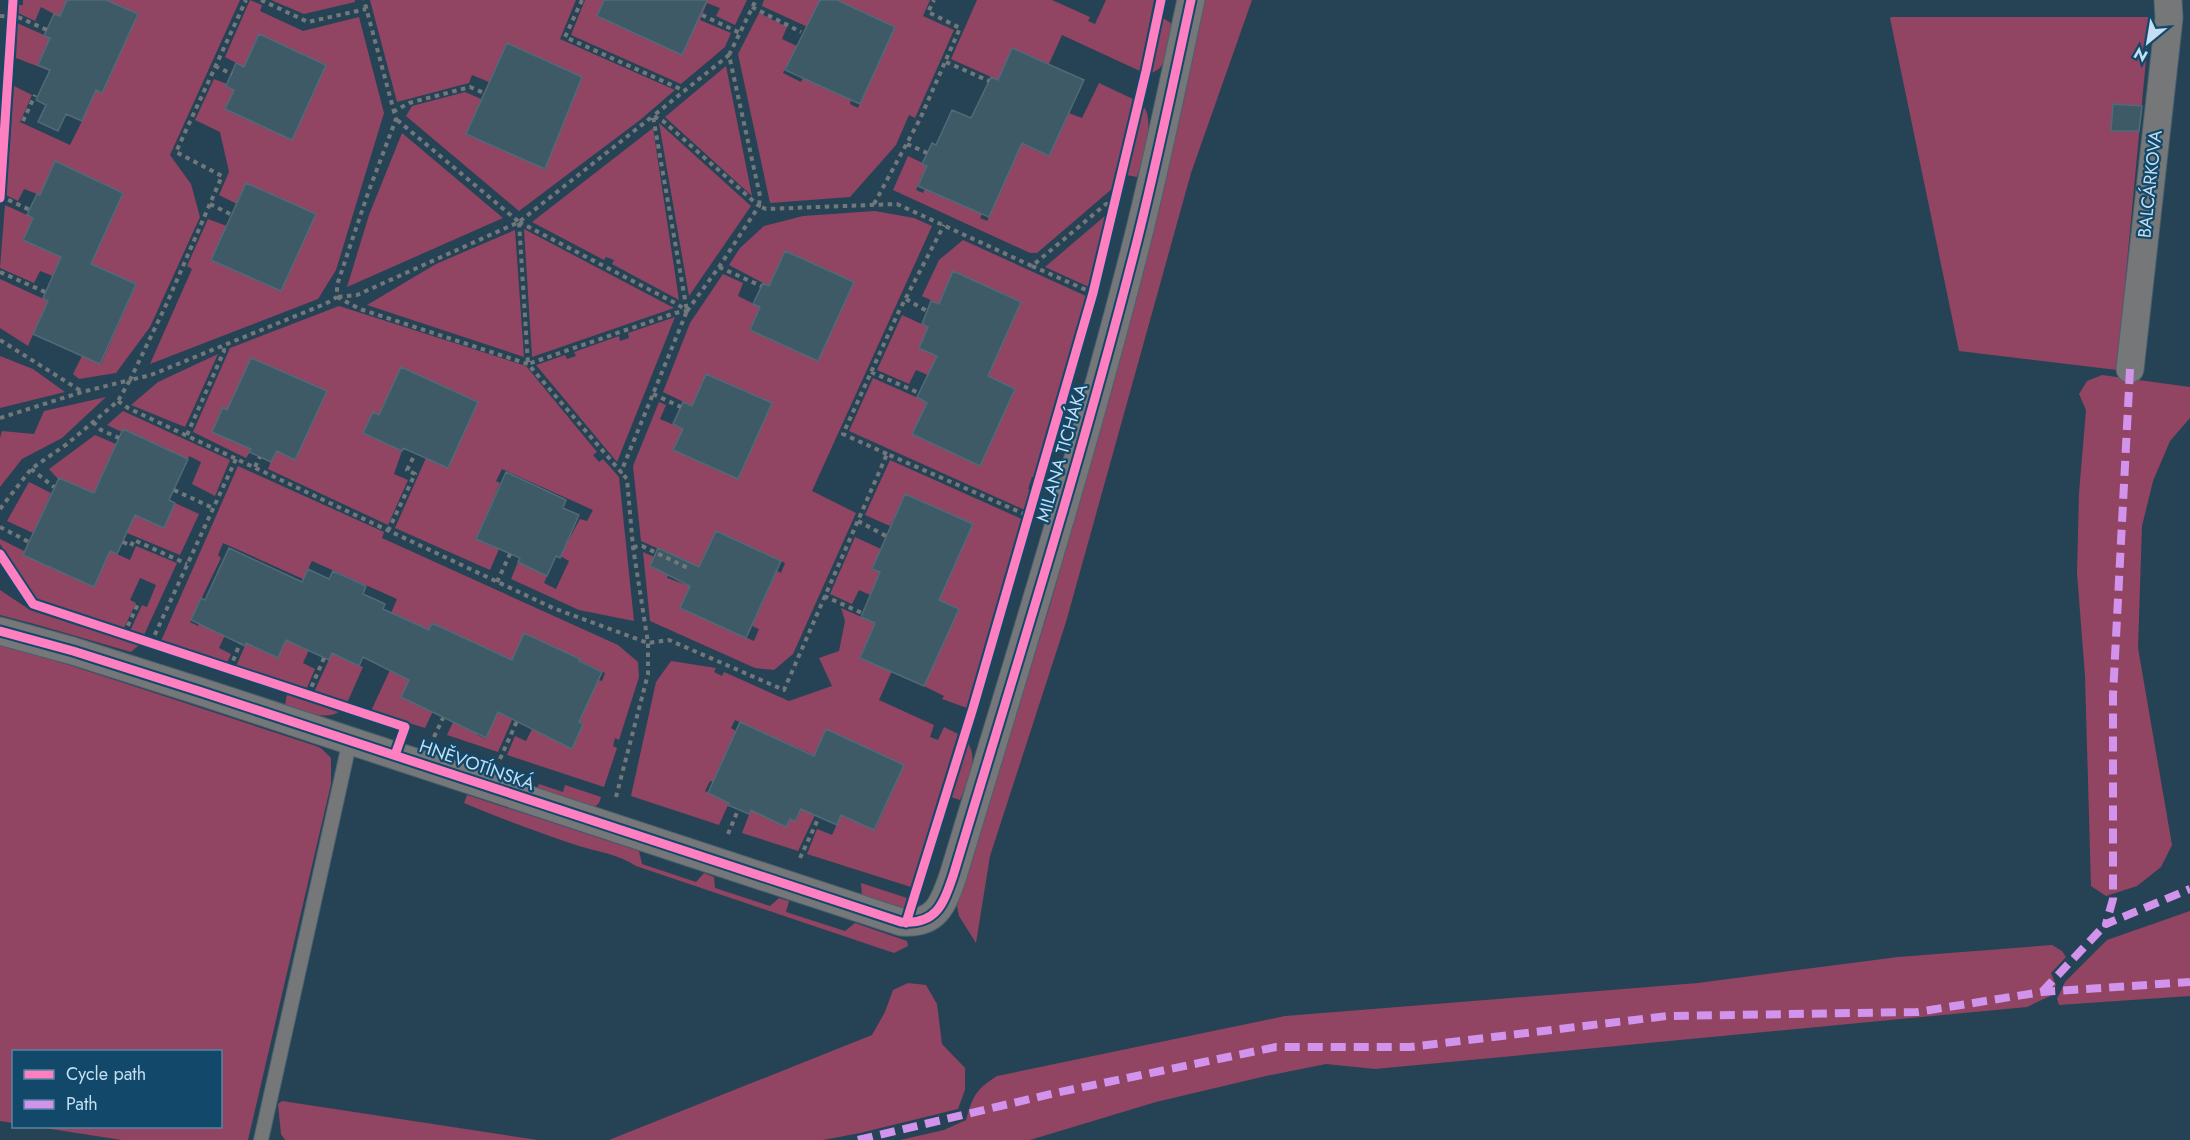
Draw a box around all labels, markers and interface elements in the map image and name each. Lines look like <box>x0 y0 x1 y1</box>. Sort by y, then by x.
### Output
north arrow <box>2118 12 2178 72</box>
text: N <box>2129 41 2152 68</box>
street label: BALCÁRKOVA <box>2131 129 2169 239</box>
street label: MILANA TICHÁKA <box>1030 381 1094 525</box>
street label: HNĚVOTÍNSKÁ <box>416 733 538 797</box>
legend <box>12 1050 222 1128</box>
text: Cycle path <box>66 1061 146 1087</box>
text: Path <box>66 1091 98 1117</box>

